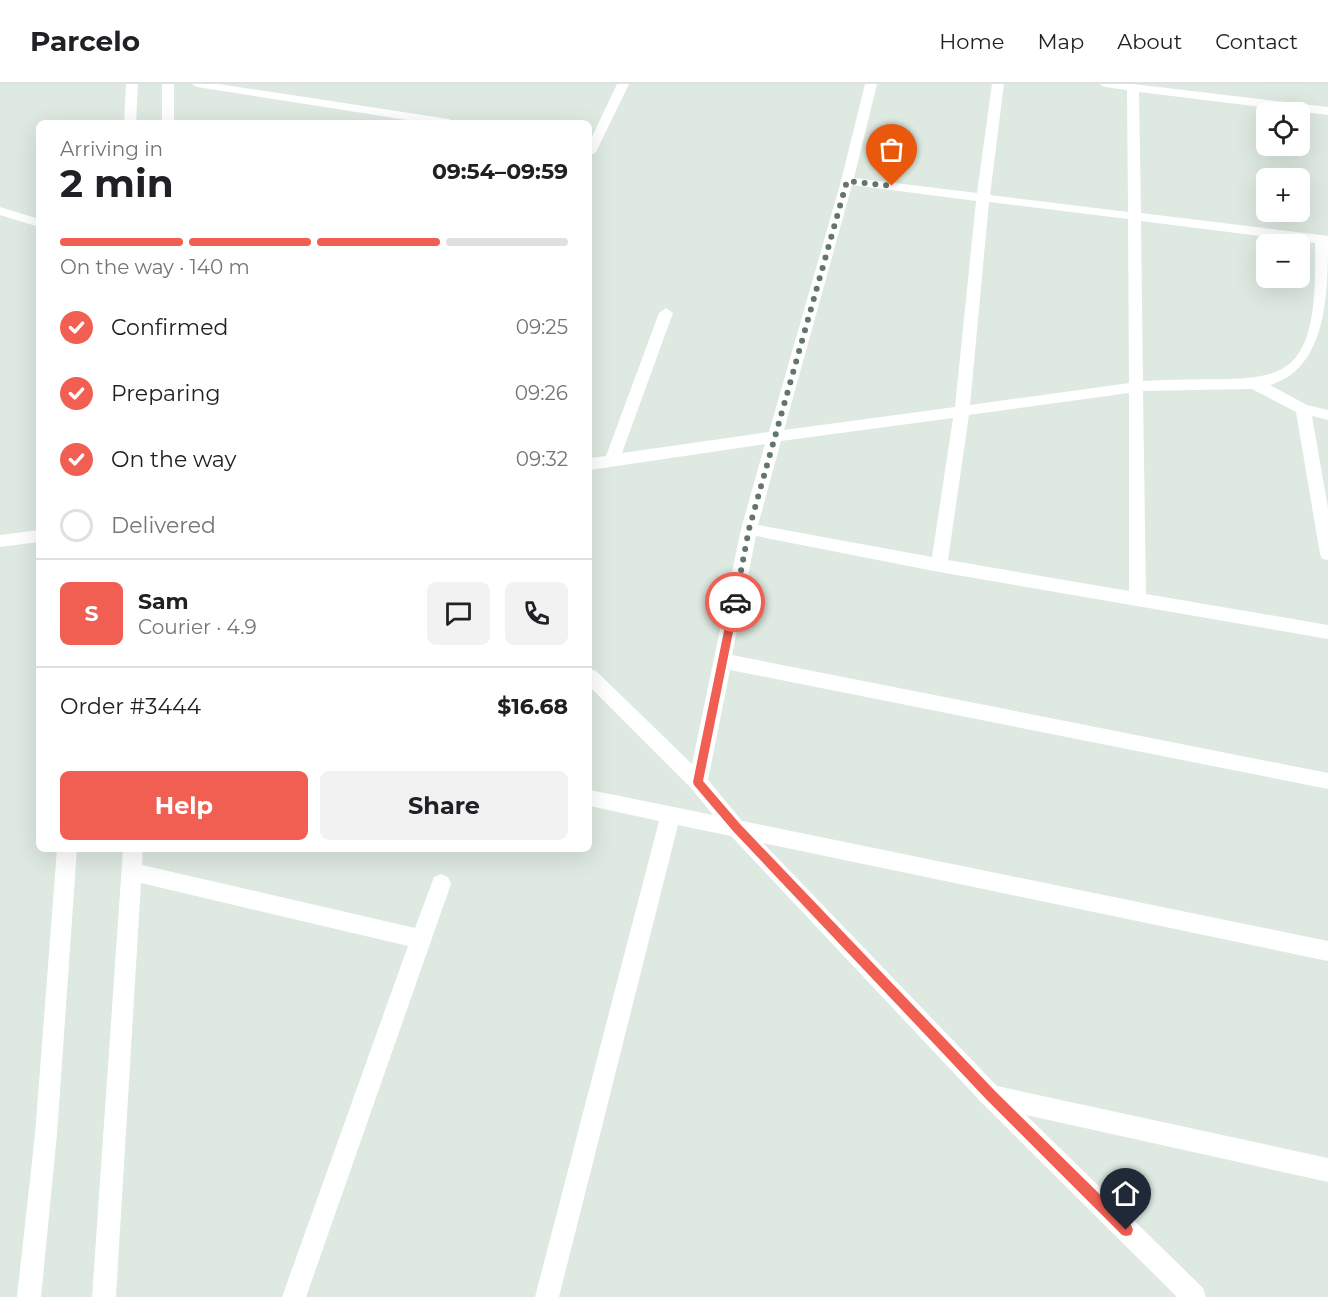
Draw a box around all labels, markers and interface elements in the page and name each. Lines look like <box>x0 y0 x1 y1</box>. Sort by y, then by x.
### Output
text: Parcelo <box>30 24 140 58</box>
text: Home <box>939 29 1004 54</box>
text: Map <box>1037 29 1084 54</box>
text: About <box>1117 29 1182 54</box>
text: Contact <box>1215 29 1298 54</box>
map controls <box>1256 102 1310 288</box>
button: locate <box>1256 102 1310 156</box>
pin <box>866 124 917 186</box>
icon: bag <box>875 133 908 166</box>
text: Arriving in <box>60 137 163 161</box>
text: 09:54–09:59 <box>432 158 568 185</box>
text: 2 min <box>60 159 174 207</box>
button: + <box>1256 168 1310 222</box>
button: − <box>1256 234 1310 288</box>
text: On the way · 140 m <box>60 255 250 279</box>
icon: check <box>60 311 93 344</box>
text: Confirmed <box>111 314 228 341</box>
text: 09:25 <box>516 315 568 339</box>
icon: check <box>60 377 93 410</box>
text: Preparing <box>111 380 220 407</box>
text: 09:26 <box>515 381 568 405</box>
icon: check <box>60 443 93 476</box>
text: On the way <box>111 446 236 473</box>
text: 09:32 <box>516 447 568 471</box>
text: Delivered <box>111 512 216 539</box>
courier <box>705 572 765 632</box>
button: chat <box>427 582 490 645</box>
button: phone <box>505 582 568 645</box>
icon: car <box>719 586 752 619</box>
text: Sam <box>138 588 189 615</box>
text: S <box>84 600 99 627</box>
text: Courier · 4.9 <box>138 615 257 639</box>
text: Order #3444 <box>60 693 201 720</box>
text: $16.68 <box>497 693 568 720</box>
button: Help <box>60 771 308 840</box>
button: Share <box>320 771 568 840</box>
pin <box>1100 1168 1151 1230</box>
icon: home <box>1109 1177 1142 1210</box>

